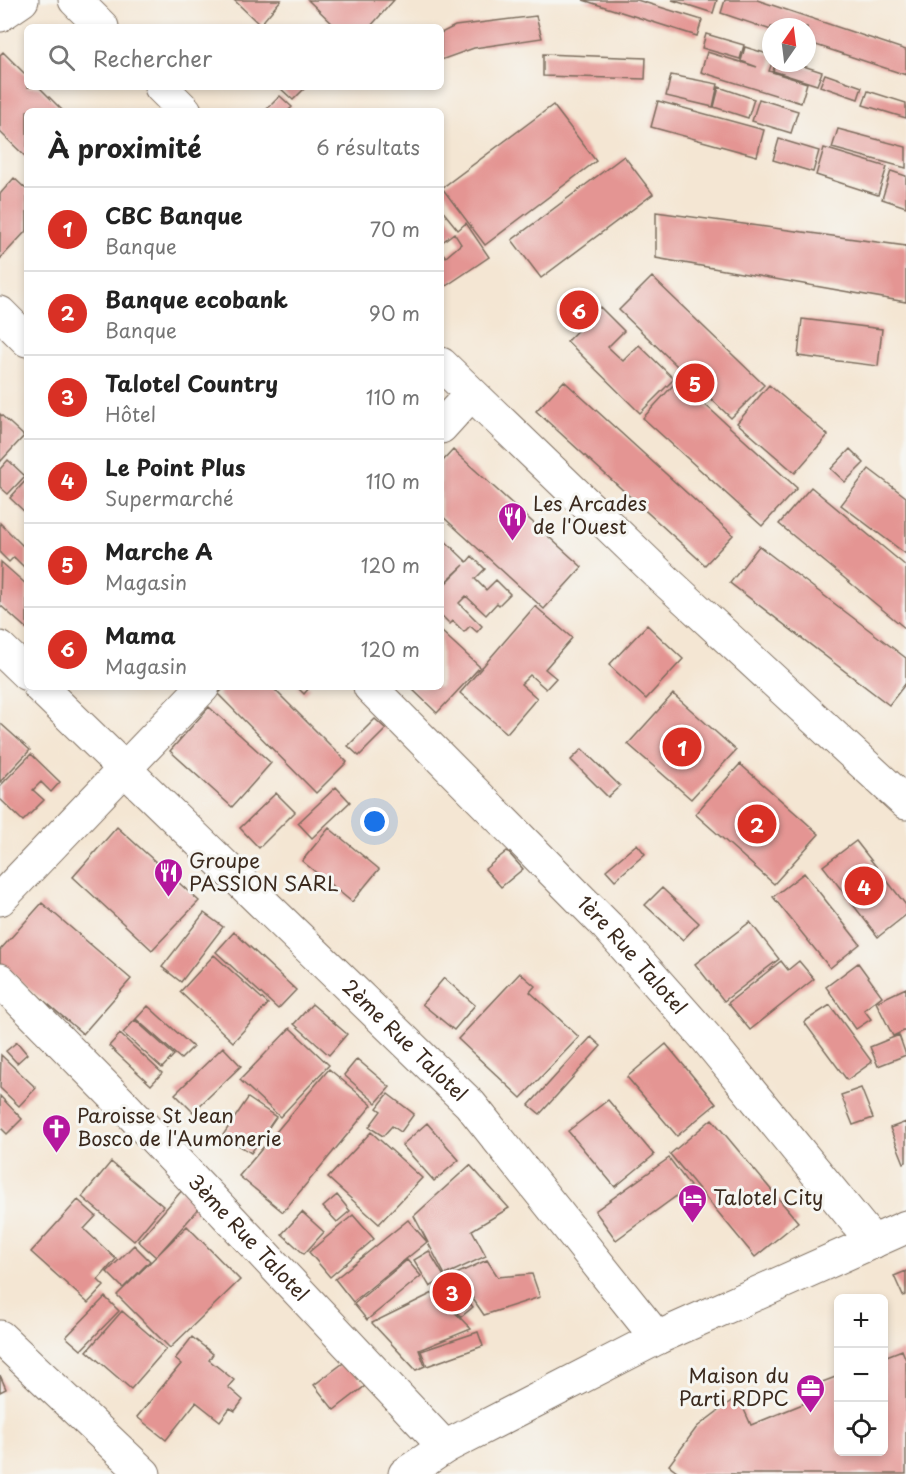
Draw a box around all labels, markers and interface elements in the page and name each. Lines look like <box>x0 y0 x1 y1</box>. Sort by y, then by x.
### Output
north arrow <box>762 18 816 72</box>
search box <box>24 24 444 90</box>
icon: search <box>45 41 78 74</box>
text: Rechercher <box>93 41 212 74</box>
text: À proximité <box>48 128 202 167</box>
text: 6 résultats <box>316 132 420 162</box>
text: CBC Banque <box>105 198 243 231</box>
text: 1 <box>63 214 72 244</box>
text: 70 m <box>370 214 420 244</box>
text: Banque <box>105 231 177 261</box>
text: Banque ecobank <box>105 282 288 315</box>
pin: 6 <box>560 288 598 332</box>
text: 2 <box>60 298 75 328</box>
text: 90 m <box>369 298 420 328</box>
text: Banque <box>105 315 177 345</box>
pin: 5 <box>676 360 714 406</box>
text: Talotel Country <box>105 366 278 399</box>
text: 3 <box>61 382 74 412</box>
text: 110 m <box>366 382 420 412</box>
text: Hôtel <box>105 399 156 429</box>
text: Le Point Plus <box>105 450 246 483</box>
text: 4 <box>61 466 74 496</box>
text: 110 m <box>366 466 420 496</box>
text: Supermarché <box>105 483 234 513</box>
place label: Les Arcades de l'Ouest <box>533 488 647 541</box>
restaurant icon: Les Arcades de l'Ouest <box>496 500 528 542</box>
text: Marche A <box>105 534 213 567</box>
text: 5 <box>61 550 74 580</box>
text: 120 m <box>361 550 420 580</box>
text: Magasin <box>105 567 187 597</box>
text: Mama <box>105 618 176 651</box>
text: 6 <box>60 634 75 664</box>
text: 120 m <box>361 634 420 664</box>
text: Magasin <box>105 651 187 681</box>
pin: 1 <box>662 724 702 770</box>
pin: 2 <box>738 802 777 846</box>
your location <box>360 807 389 836</box>
place label: Groupe PASSION SARL <box>189 845 339 898</box>
restaurant icon: Groupe PASSION SARL <box>152 856 184 898</box>
pin: 4 <box>844 864 884 908</box>
street label: 1ère Rue Talotel <box>571 888 694 1021</box>
street label: 2ème Rue Talotel <box>336 972 475 1108</box>
place label: Paroisse St Jean Bosco de l'Aumonerie <box>77 1100 282 1153</box>
church icon: Paroisse St Jean Bosco de l'Aumonerie <box>40 1112 72 1154</box>
street label: 3ème Rue Talotel <box>182 1167 316 1307</box>
hotel icon: Talotel City <box>676 1182 708 1224</box>
place label: Talotel City <box>713 1182 823 1212</box>
pin: 3 <box>432 1270 472 1314</box>
map controls <box>834 1294 888 1456</box>
button: + <box>834 1294 888 1348</box>
button: − <box>834 1348 888 1402</box>
place label: Maison du Parti RDPC <box>679 1360 789 1413</box>
office icon: Maison du Parti RDPC <box>794 1372 826 1414</box>
button: locate <box>834 1402 888 1456</box>

